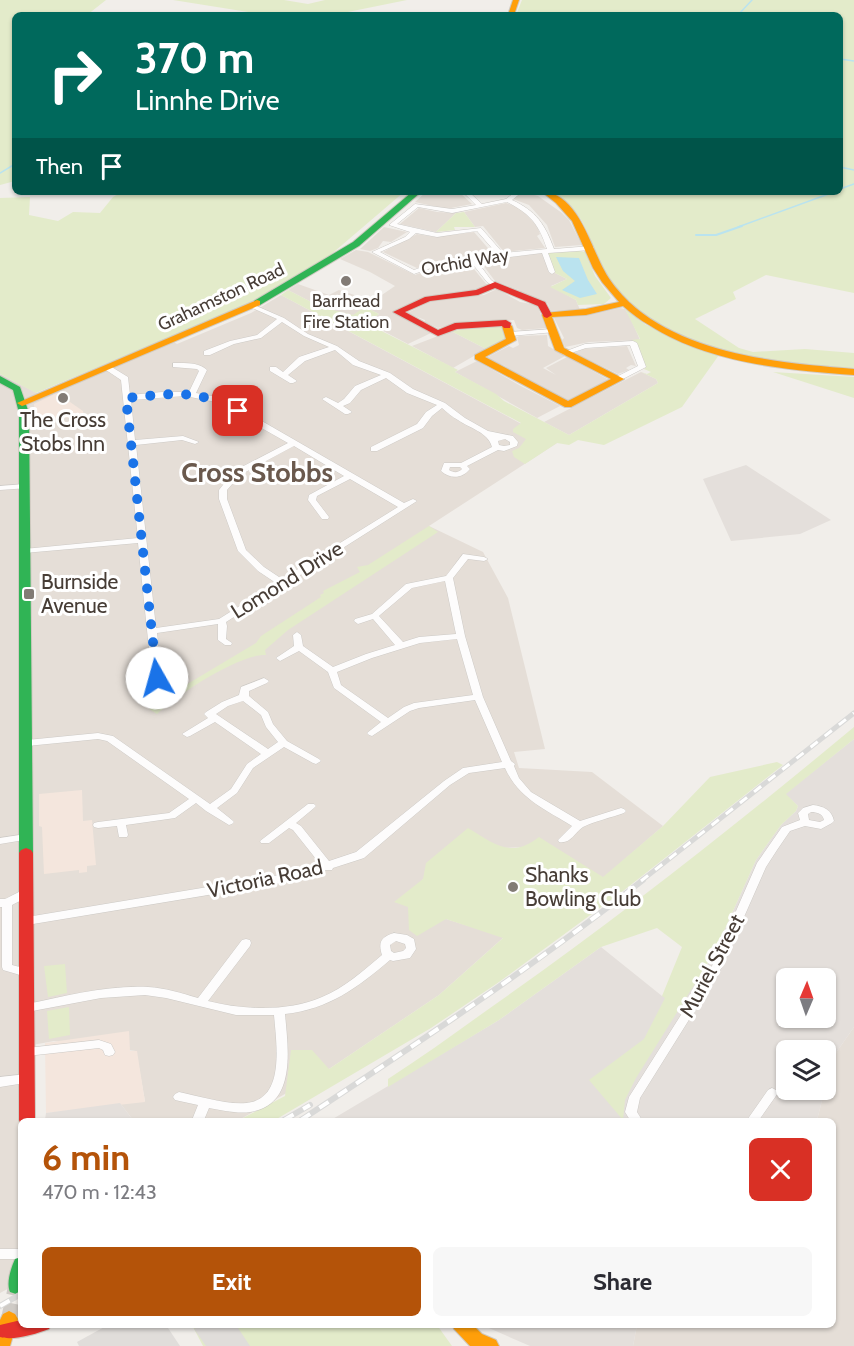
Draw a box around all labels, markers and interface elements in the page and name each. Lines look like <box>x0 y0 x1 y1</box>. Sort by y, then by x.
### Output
text: 370 m <box>135 32 254 84</box>
icon: right <box>36 36 114 114</box>
text: Linnhe Drive <box>135 84 280 117</box>
icon: arrive <box>95 150 128 183</box>
text: Then <box>36 153 83 180</box>
street label: Orchid Way <box>419 243 511 281</box>
street label: Grahamston Road <box>154 258 288 336</box>
marker: Barrhead Fire Station <box>339 274 353 288</box>
place label: Barrhead Fire Station <box>303 290 389 333</box>
pin <box>212 385 263 436</box>
marker: The Cross Stobs Inn <box>56 391 70 405</box>
icon: arrive <box>221 394 254 427</box>
place label: The Cross Stobs Inn <box>20 407 106 456</box>
district label: Cross Stobbs <box>181 456 333 489</box>
street label: Lomond Drive <box>226 535 347 624</box>
place label: Burnside Avenue <box>41 569 119 618</box>
marker: Burnside Avenue <box>22 587 36 601</box>
position arrow <box>125 646 189 710</box>
street label: Victoria Road <box>205 854 325 903</box>
place label: Shanks Bowling Club <box>525 862 641 911</box>
marker: Shanks Bowling Club <box>506 880 520 894</box>
street label: Muriel Street <box>674 910 749 1022</box>
north arrow <box>776 968 836 1028</box>
map controls <box>776 968 836 1100</box>
button: layers <box>776 1040 836 1100</box>
text: 6 min <box>42 1135 130 1179</box>
button: close <box>749 1138 812 1201</box>
text: 470 m · 12:43 <box>42 1180 157 1204</box>
button: Exit <box>42 1247 421 1316</box>
button: Share <box>433 1247 812 1316</box>

